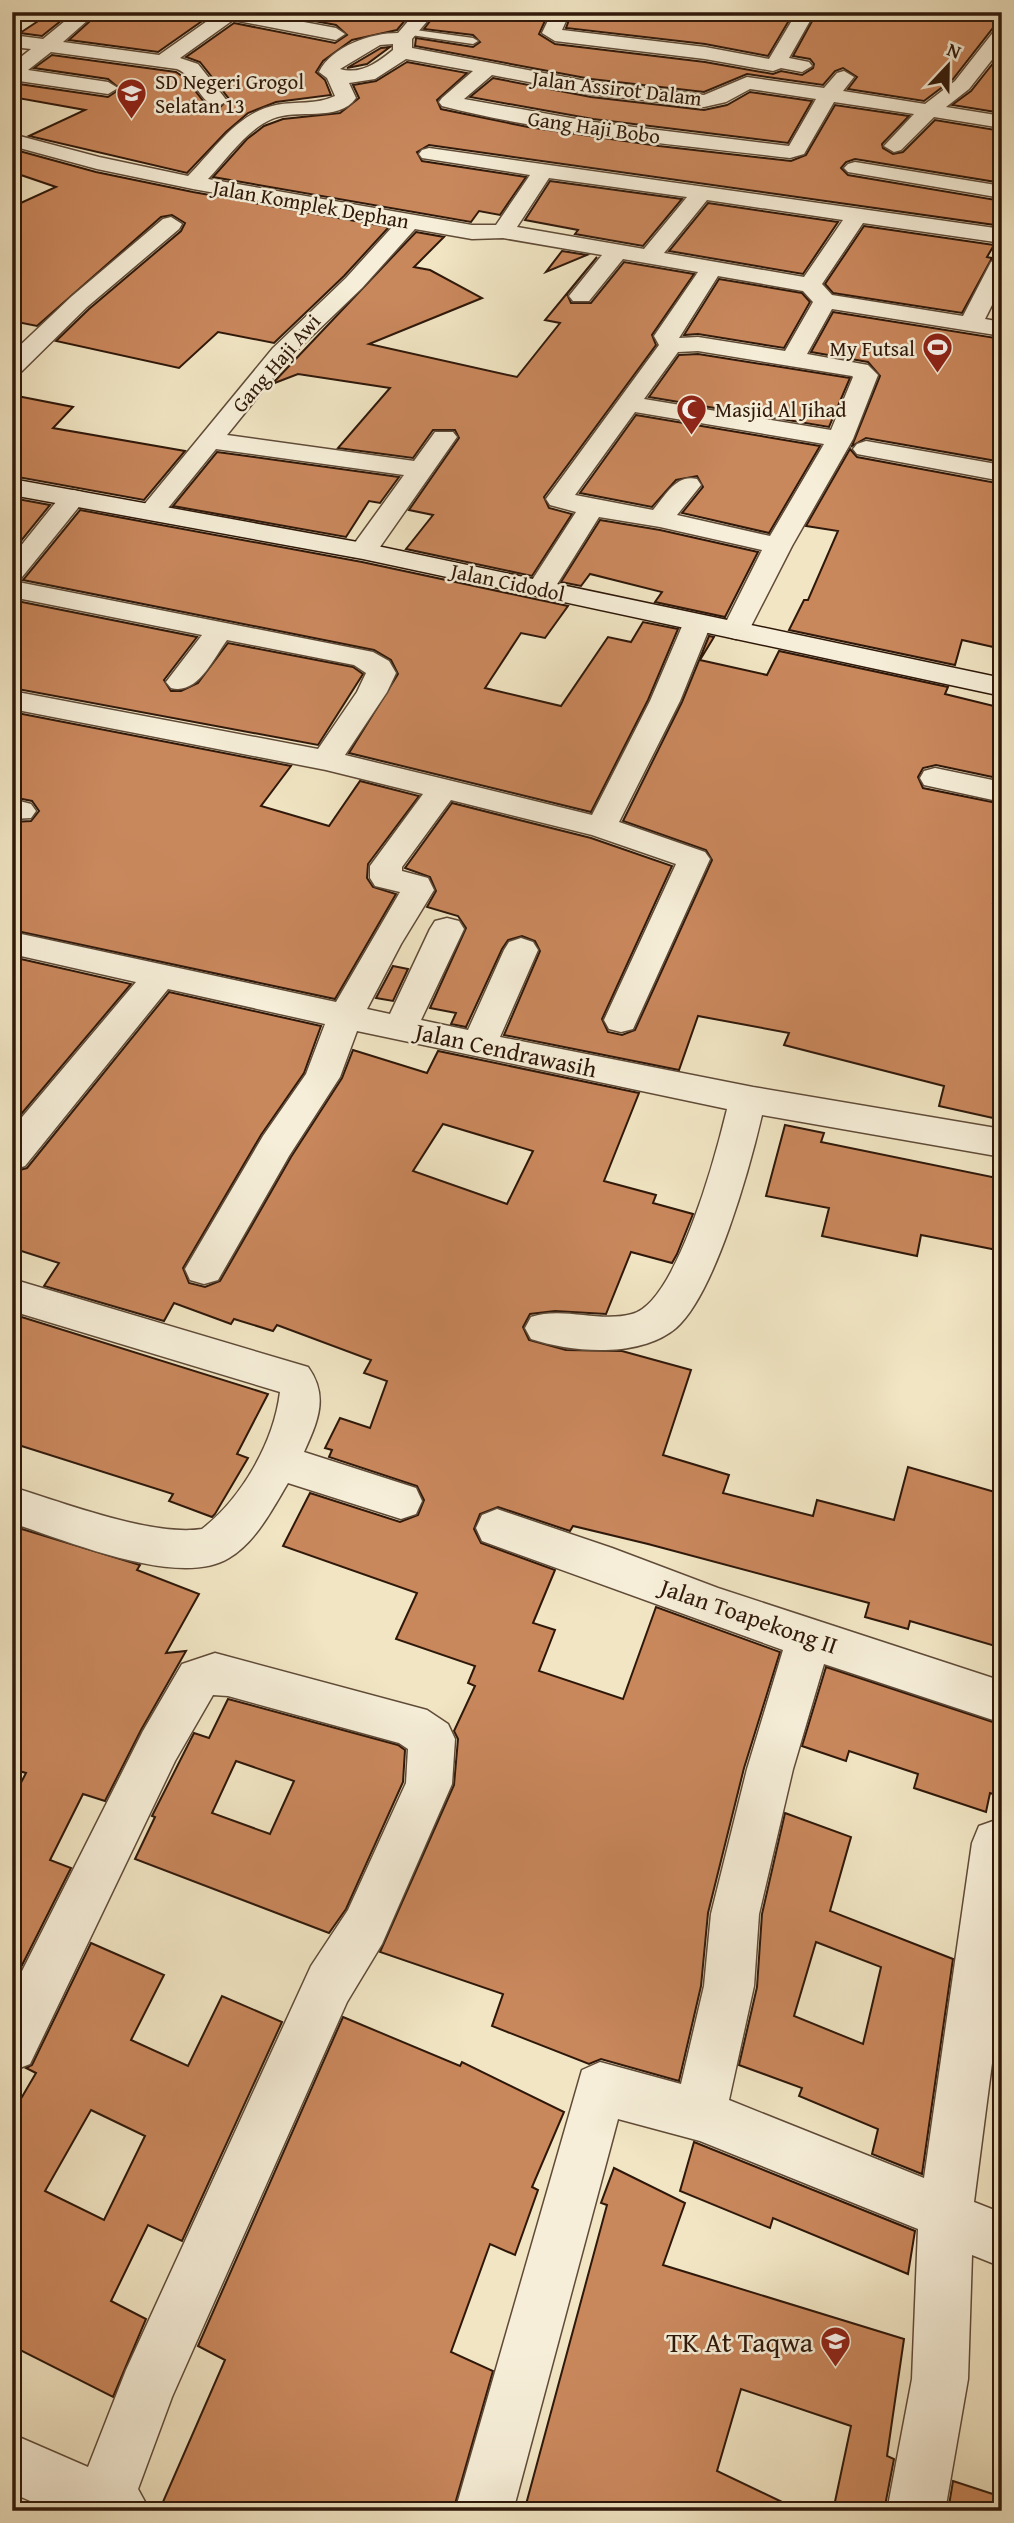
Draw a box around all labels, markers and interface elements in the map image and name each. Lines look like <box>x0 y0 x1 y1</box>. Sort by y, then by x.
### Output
north arrow <box>912 32 982 102</box>
text: N <box>943 35 966 66</box>
street label: Jalan Assirot Dalam <box>527 62 704 114</box>
place label: SD Negeri Grogol Selatan 13 <box>155 66 304 121</box>
school or university icon: SD Negeri Grogol Selatan 13 <box>115 76 149 120</box>
street label: Gang Haji Bobo <box>526 102 662 152</box>
street label: Jalan Komplek Dephan <box>207 171 412 237</box>
street label: Gang Haji Awi <box>224 307 328 419</box>
sports icon: My Futsal <box>921 331 955 375</box>
place label: My Futsal <box>830 333 915 364</box>
mosque icon: Masjid Al Jihad <box>675 392 709 436</box>
place label: Masjid Al Jihad <box>715 394 847 425</box>
street label: Jalan Cidodol <box>445 554 568 609</box>
street label: Jalan Cendrawasih <box>409 1013 600 1086</box>
street label: Jalan Toapekong II <box>653 1568 842 1663</box>
place label: TK At Taqwa <box>666 2321 814 2362</box>
school or university icon: TK At Taqwa <box>819 2324 853 2368</box>

